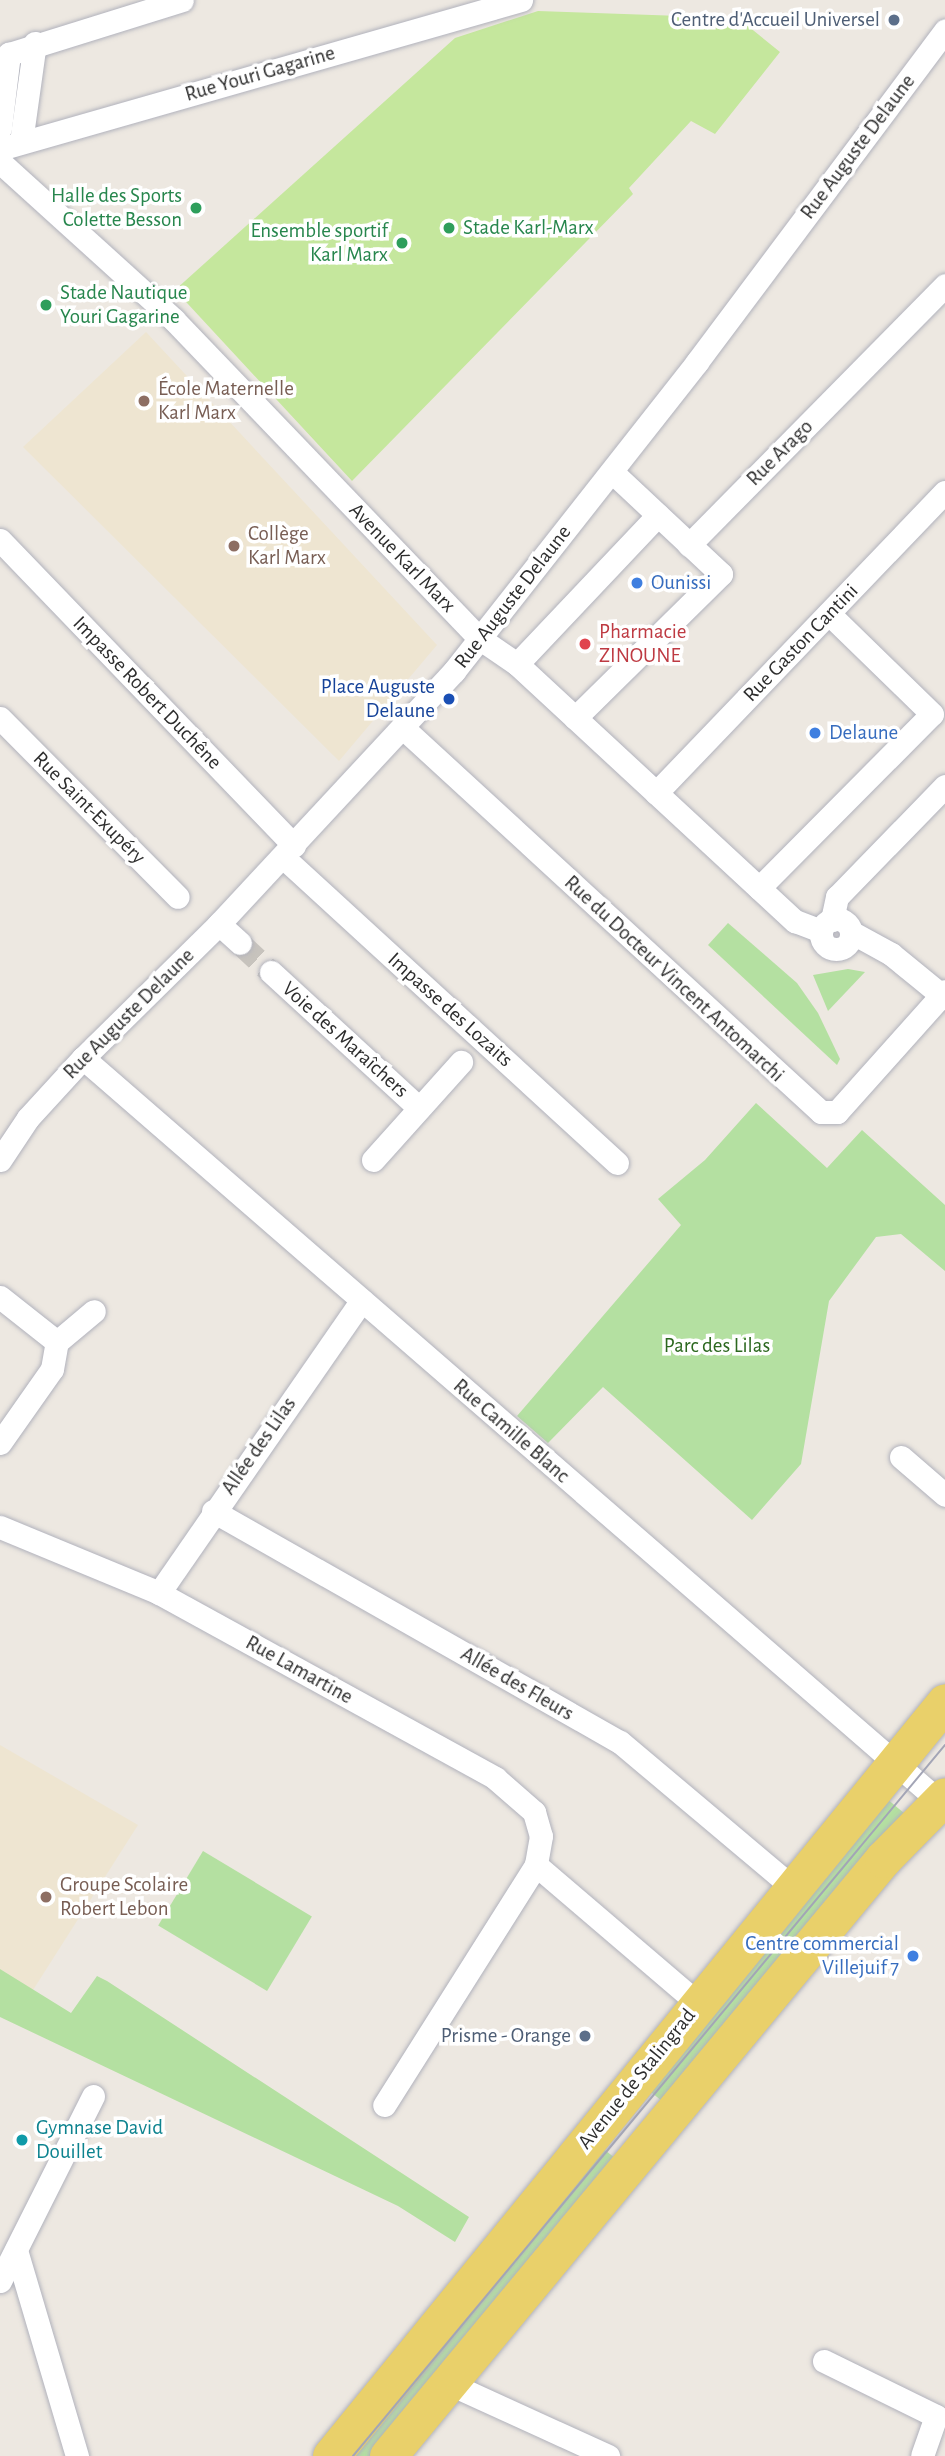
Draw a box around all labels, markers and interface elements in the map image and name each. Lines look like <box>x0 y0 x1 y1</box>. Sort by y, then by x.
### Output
place label: Centre d'Accueil Universel <box>671 7 880 33</box>
marker: Centre d'Accueil Universel <box>886 12 902 28</box>
street label: Rue Youri Gagarine <box>182 41 338 107</box>
street label: Rue Auguste Delaune <box>795 70 921 224</box>
place label: Halle des Sports Colette Besson <box>51 183 182 233</box>
marker: Halle des Sports Colette Besson <box>188 200 204 216</box>
place label: Stade Karl-Marx <box>463 215 594 241</box>
place label: Ensemble sportif Karl Marx <box>250 218 388 268</box>
marker: Stade Karl-Marx <box>441 220 457 236</box>
marker: Ensemble sportif Karl Marx <box>394 235 410 251</box>
place label: Stade Nautique Youri Gagarine <box>60 280 188 330</box>
marker: Stade Nautique Youri Gagarine <box>38 297 54 313</box>
place label: École Maternelle Karl Marx <box>158 376 294 426</box>
marker: École Maternelle Karl Marx <box>136 393 152 409</box>
street label: Rue Arago <box>741 414 819 492</box>
street label: Avenue Karl Marx <box>343 498 461 618</box>
street label: Rue Auguste Delaune <box>449 520 577 674</box>
place label: Collège Karl Marx <box>248 521 326 571</box>
marker: Collège Karl Marx <box>226 538 242 554</box>
place label: Ounissi <box>651 570 711 596</box>
marker: Ounissi <box>629 575 645 591</box>
street label: Rue Gaston Cantini <box>738 579 864 707</box>
street label: Impasse Robert Duchêne <box>67 611 227 775</box>
place label: Pharmacie ZINOUNE <box>599 619 686 669</box>
marker: Pharmacie ZINOUNE <box>577 636 593 652</box>
place label: Place Auguste Delaune <box>321 674 435 724</box>
marker: Place Auguste Delaune <box>441 691 457 707</box>
place label: Delaune <box>829 720 898 746</box>
marker: Delaune <box>807 725 823 741</box>
street label: Rue Saint-Exupéry <box>28 747 150 869</box>
street label: Rue du Docteur Vincent Antomarchi <box>559 870 789 1088</box>
street label: Rue Auguste Delaune <box>58 943 200 1085</box>
street label: Impasse des Lozaits <box>382 947 518 1073</box>
street label: Voie des Maraîchers <box>276 977 414 1103</box>
park label: Parc des Lilas <box>664 1333 770 1359</box>
street label: Rue Camille Blanc <box>448 1374 574 1488</box>
street label: Allée des Lilas <box>216 1392 302 1500</box>
street label: Rue Lamartine <box>241 1630 357 1710</box>
street label: Allée des Fleurs <box>456 1642 578 1726</box>
place label: Groupe Scolaire Robert Lebon <box>60 1872 188 1922</box>
marker: Groupe Scolaire Robert Lebon <box>38 1889 54 1905</box>
place label: Centre commercial Villejuif 7 <box>745 1931 899 1981</box>
marker: Centre commercial Villejuif 7 <box>905 1948 921 1964</box>
street label: Avenue de Stalingrad <box>573 2004 701 2154</box>
place label: Prisme - Orange <box>441 2023 571 2049</box>
marker: Prisme - Orange <box>577 2028 593 2044</box>
place label: Gymnase David Douillet <box>36 2115 163 2165</box>
marker: Gymnase David Douillet <box>14 2132 30 2148</box>

